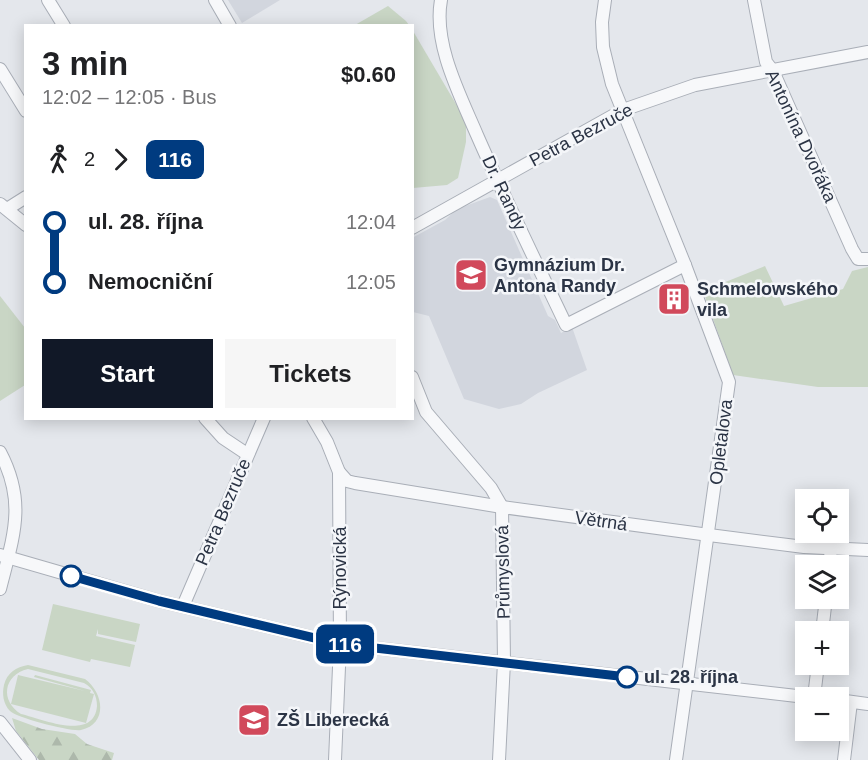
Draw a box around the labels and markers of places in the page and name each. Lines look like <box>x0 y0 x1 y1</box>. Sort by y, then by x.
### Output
place label: Gymnázium Dr. Antona Randy <box>494 255 625 296</box>
school or university icon: Gymnázium Dr. Antona Randy <box>453 257 489 293</box>
place label: Schmelowského vila <box>697 279 838 320</box>
building icon: Schmelowského vila <box>656 281 692 317</box>
unlabelled marker <box>60 565 82 587</box>
marker: ul. 28. října <box>616 666 638 688</box>
place label: ul. 28. října <box>644 667 739 687</box>
school or university icon: ZŠ Liberecká <box>236 702 272 738</box>
place label: ZŠ Liberecká <box>277 709 390 730</box>

